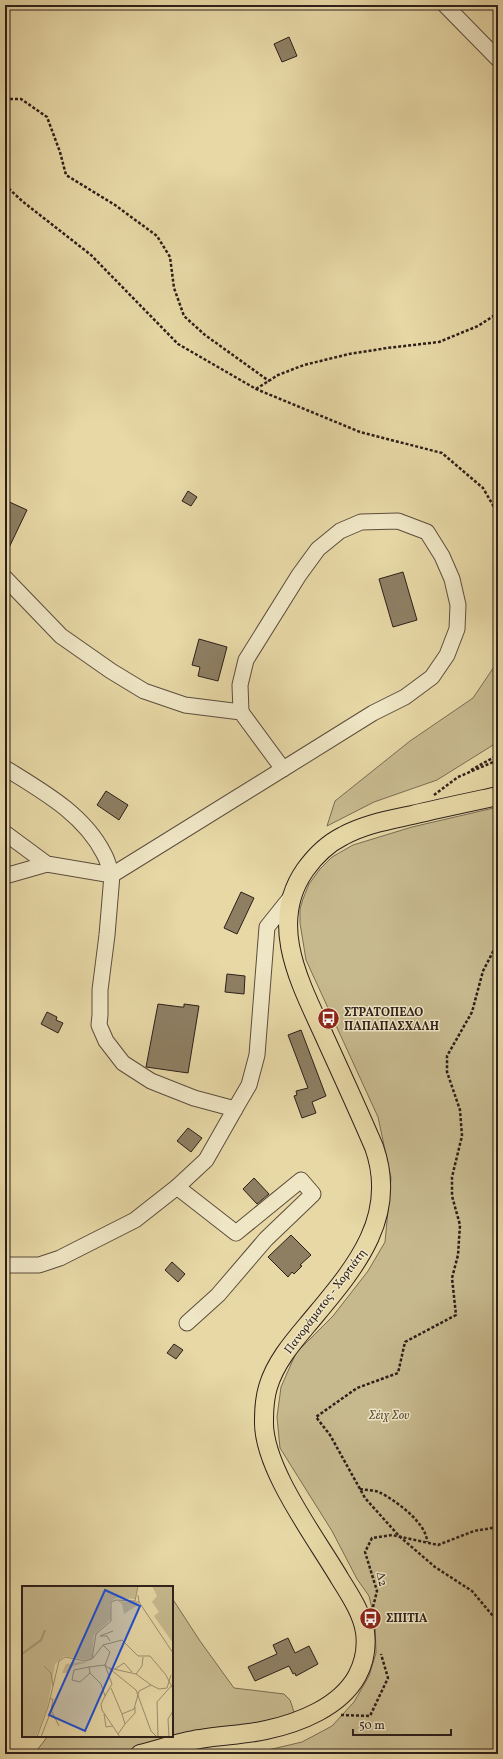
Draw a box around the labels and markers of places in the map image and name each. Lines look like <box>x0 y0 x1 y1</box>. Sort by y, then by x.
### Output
place label: ΣΤΡΑΤΟΠΕΔΟ ΠΑΠΑΠΑΣΧΑΛΗ <box>344 1005 439 1035</box>
bus stop icon: ΣΤΡΑΤΟΠΕΔΟ ΠΑΠΑΠΑΣΧΑΛΗ <box>316 1006 342 1032</box>
bus stop icon: ΣΠΙΤΙΑ <box>357 1605 383 1631</box>
place label: ΣΠΙΤΙΑ <box>386 1611 428 1627</box>

